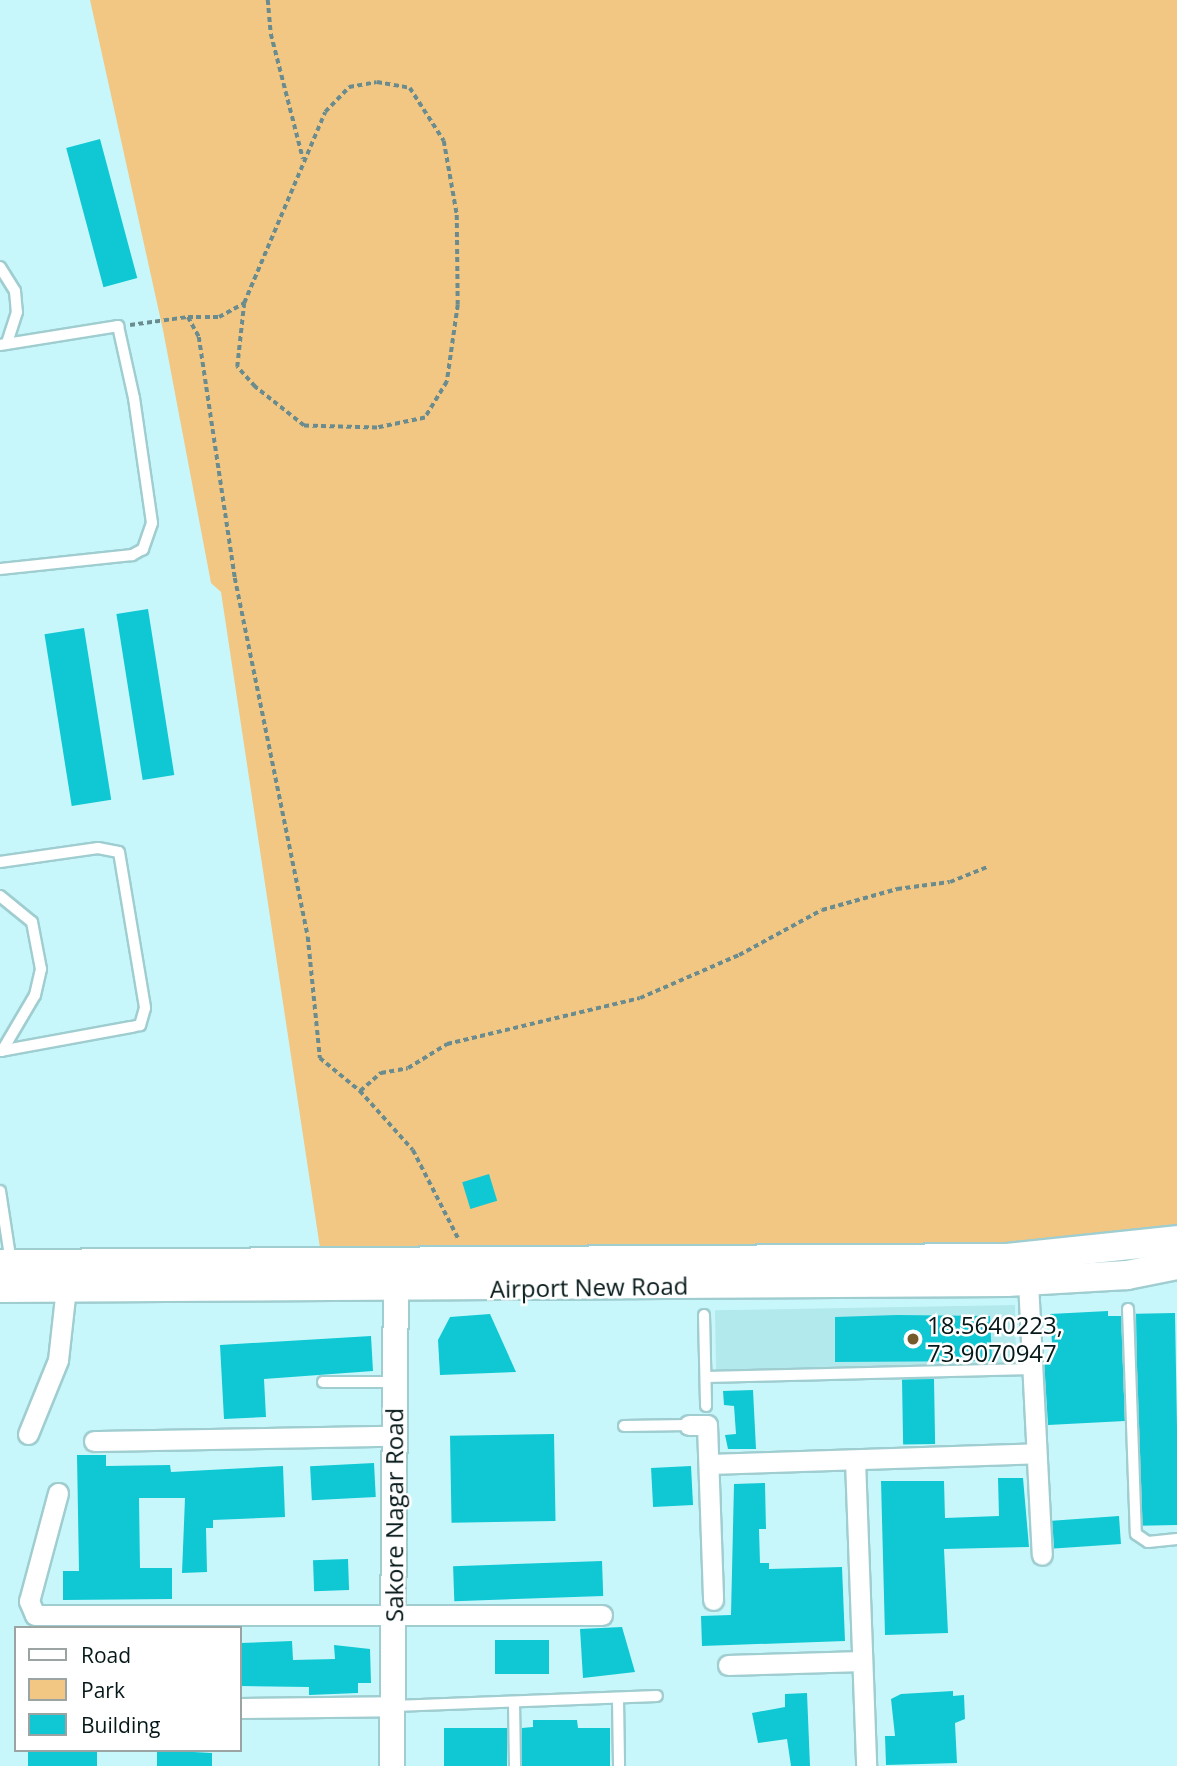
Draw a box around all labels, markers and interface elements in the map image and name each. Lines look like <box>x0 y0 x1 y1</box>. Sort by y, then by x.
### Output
street label: Airport New Road <box>490 1271 688 1303</box>
place label: 18.5640223, 73.9070947 <box>927 1311 1063 1367</box>
marker: 18.5640223, 73.9070947 <box>905 1331 921 1347</box>
street label: Sakore Nagar Road <box>380 1408 408 1622</box>
legend <box>14 1626 242 1752</box>
text: Road <box>81 1641 131 1669</box>
text: Park <box>81 1676 125 1704</box>
text: Building <box>81 1711 160 1739</box>

